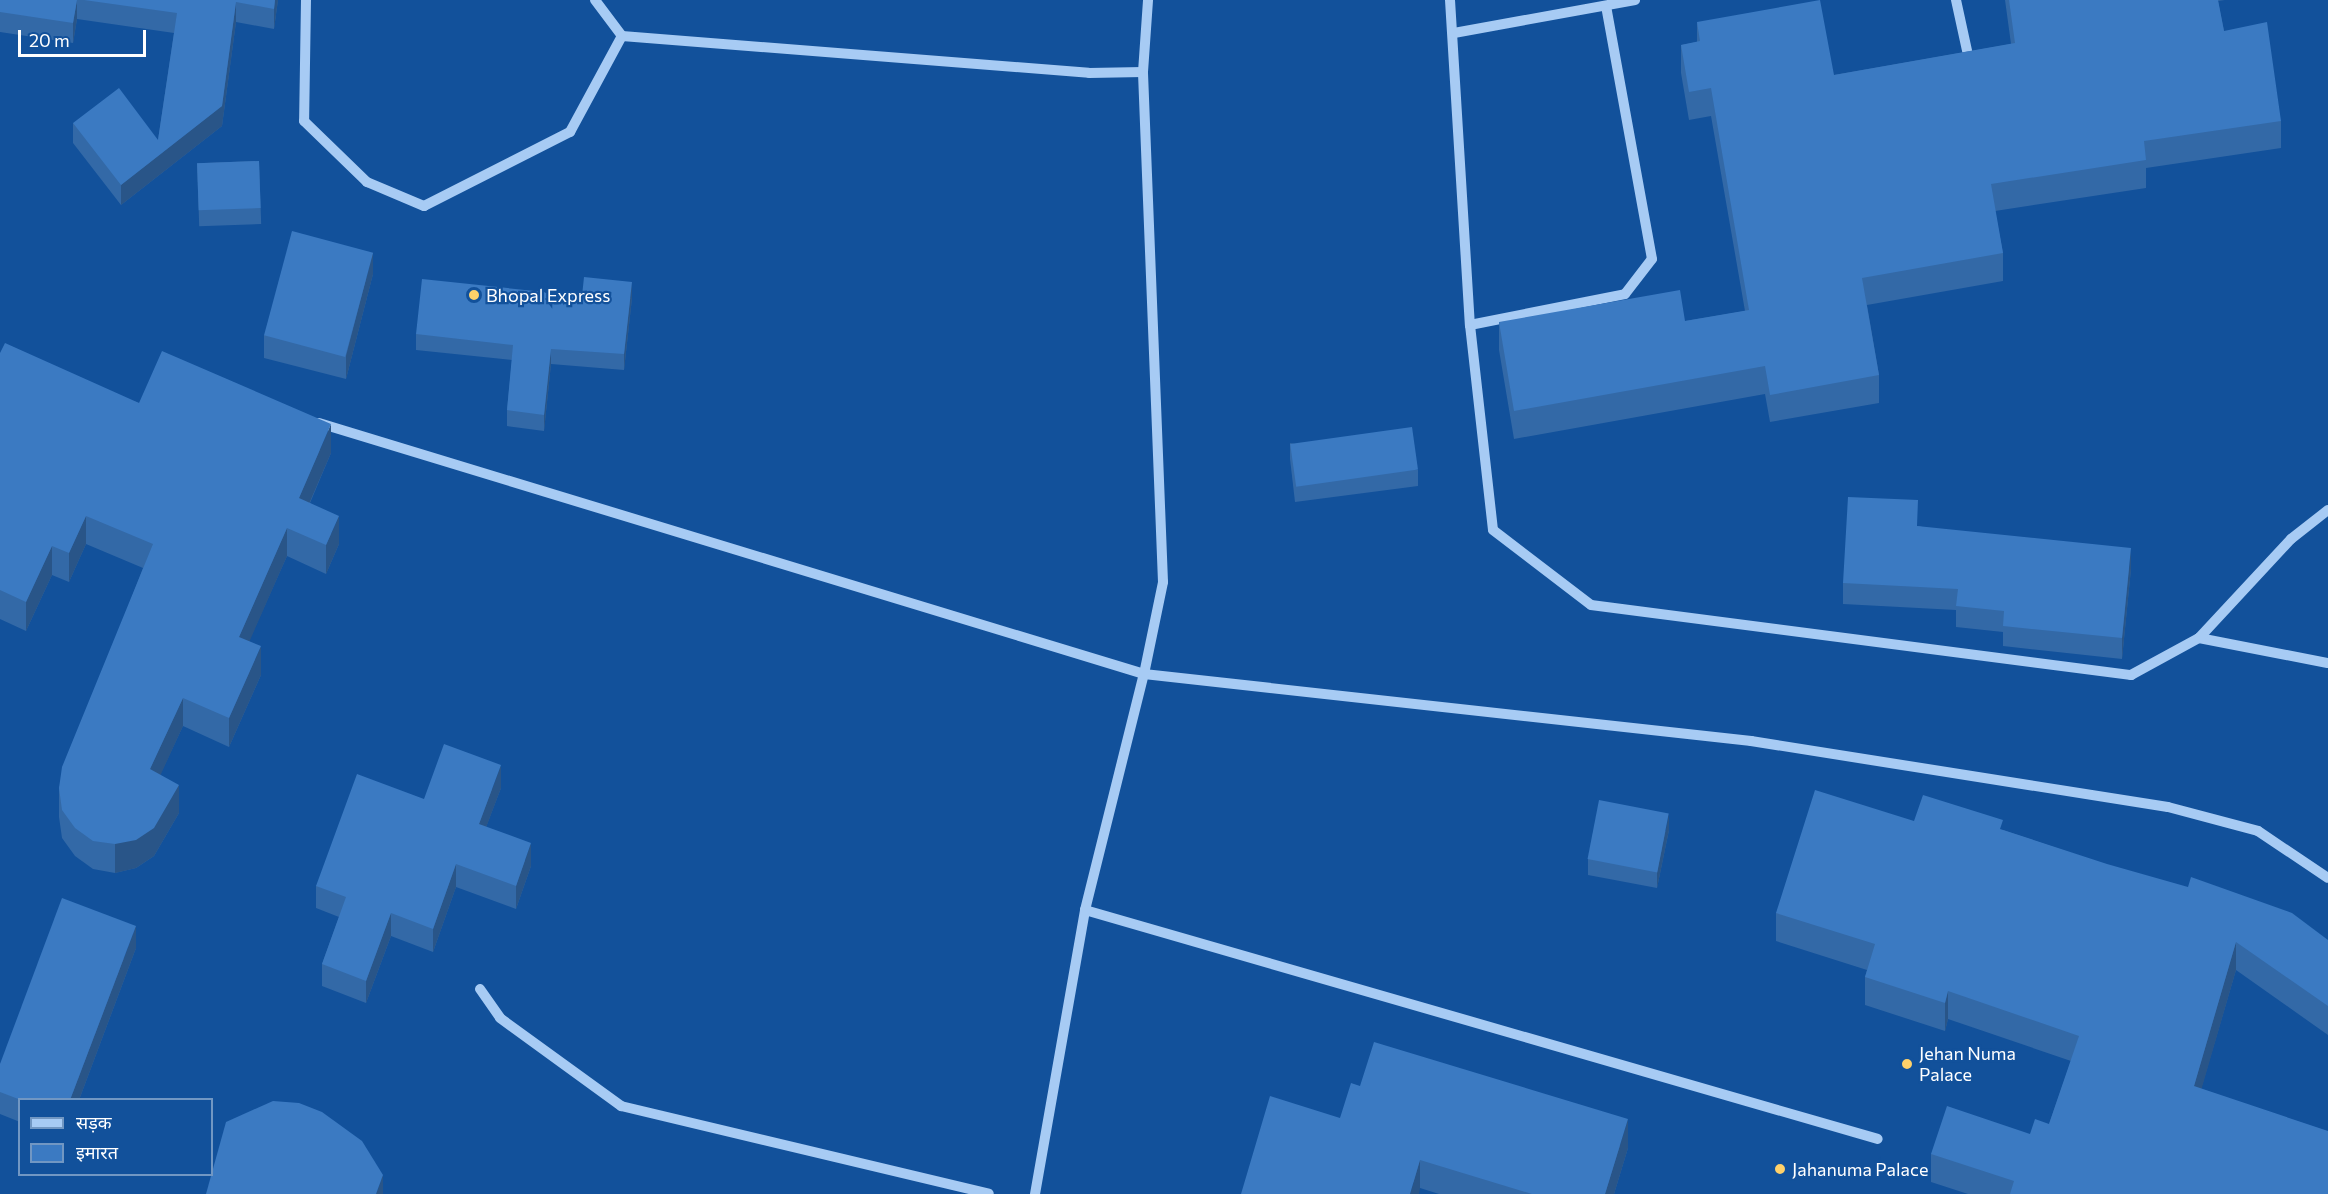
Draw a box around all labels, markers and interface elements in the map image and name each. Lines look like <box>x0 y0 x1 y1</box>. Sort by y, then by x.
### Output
scale bar <box>21 18 148 56</box>
text: 20 m <box>29 29 70 51</box>
place label: Bhopal Express <box>486 284 610 306</box>
marker: Bhopal Express <box>467 288 481 302</box>
place label: Jehan Numa Palace <box>1919 1043 2016 1086</box>
marker: Jehan Numa Palace <box>1900 1057 1914 1071</box>
legend <box>18 1098 213 1176</box>
text: सड़क <box>76 1111 112 1133</box>
text: इमारत <box>76 1141 118 1163</box>
place label: Jahanuma Palace <box>1792 1158 1928 1180</box>
marker: Jahanuma Palace <box>1773 1162 1787 1176</box>

